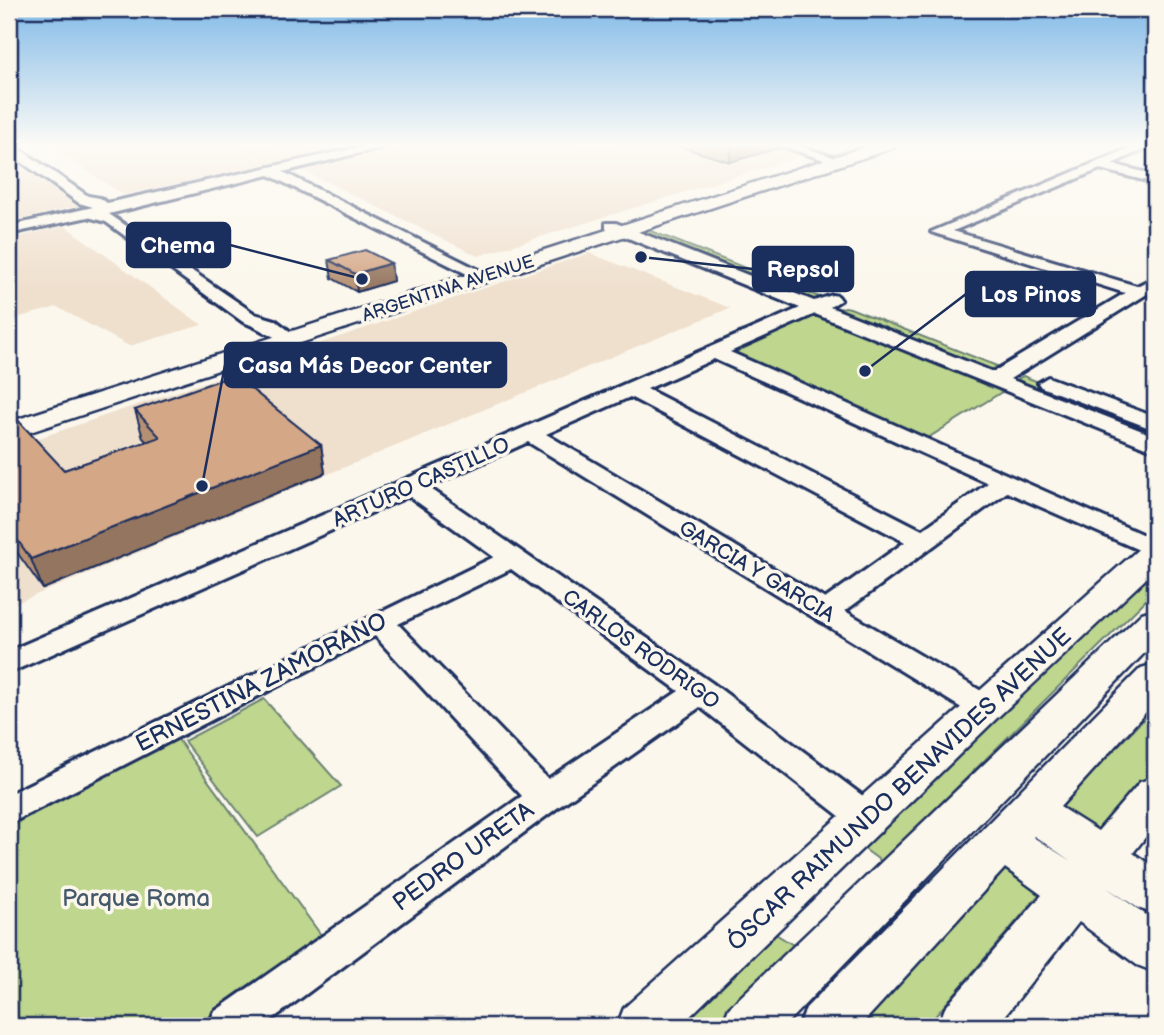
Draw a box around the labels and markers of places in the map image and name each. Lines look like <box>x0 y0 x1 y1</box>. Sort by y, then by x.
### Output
callout: Chema <box>127 223 230 267</box>
callout: Repsol <box>753 247 853 291</box>
callout: Los Pinos <box>966 272 1095 316</box>
callout: Casa Más Decor Center <box>225 343 506 387</box>

